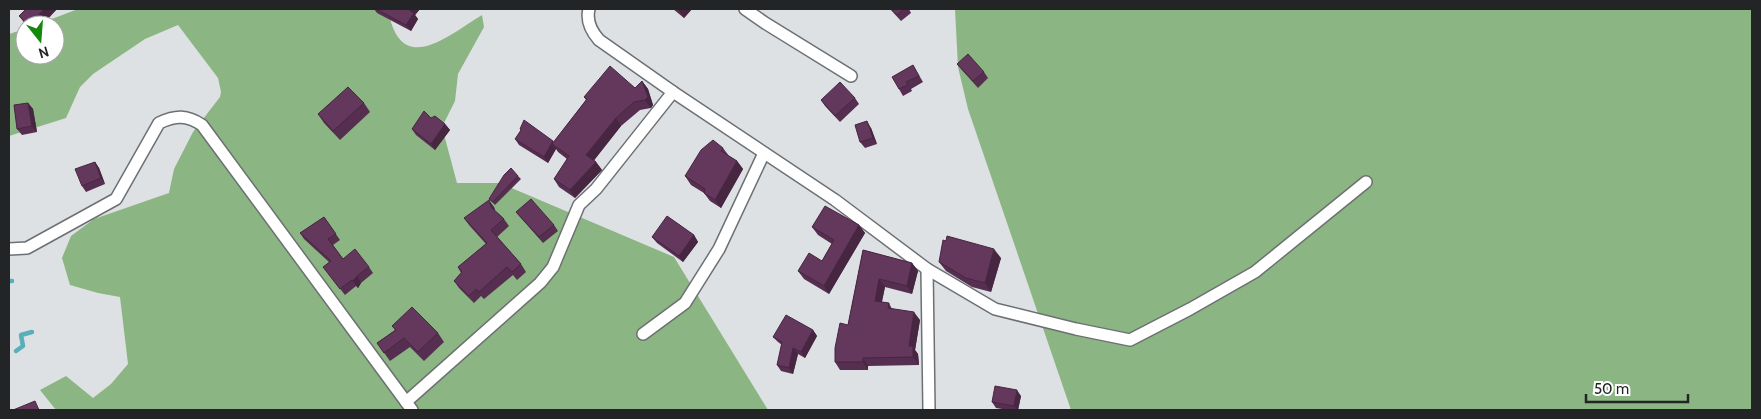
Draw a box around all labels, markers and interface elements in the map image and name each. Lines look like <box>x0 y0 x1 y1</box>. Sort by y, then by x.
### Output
north arrow <box>15 15 65 65</box>
text: N <box>36 42 51 62</box>
scale bar <box>1586 372 1688 404</box>
text: 50 m <box>1594 380 1629 398</box>

